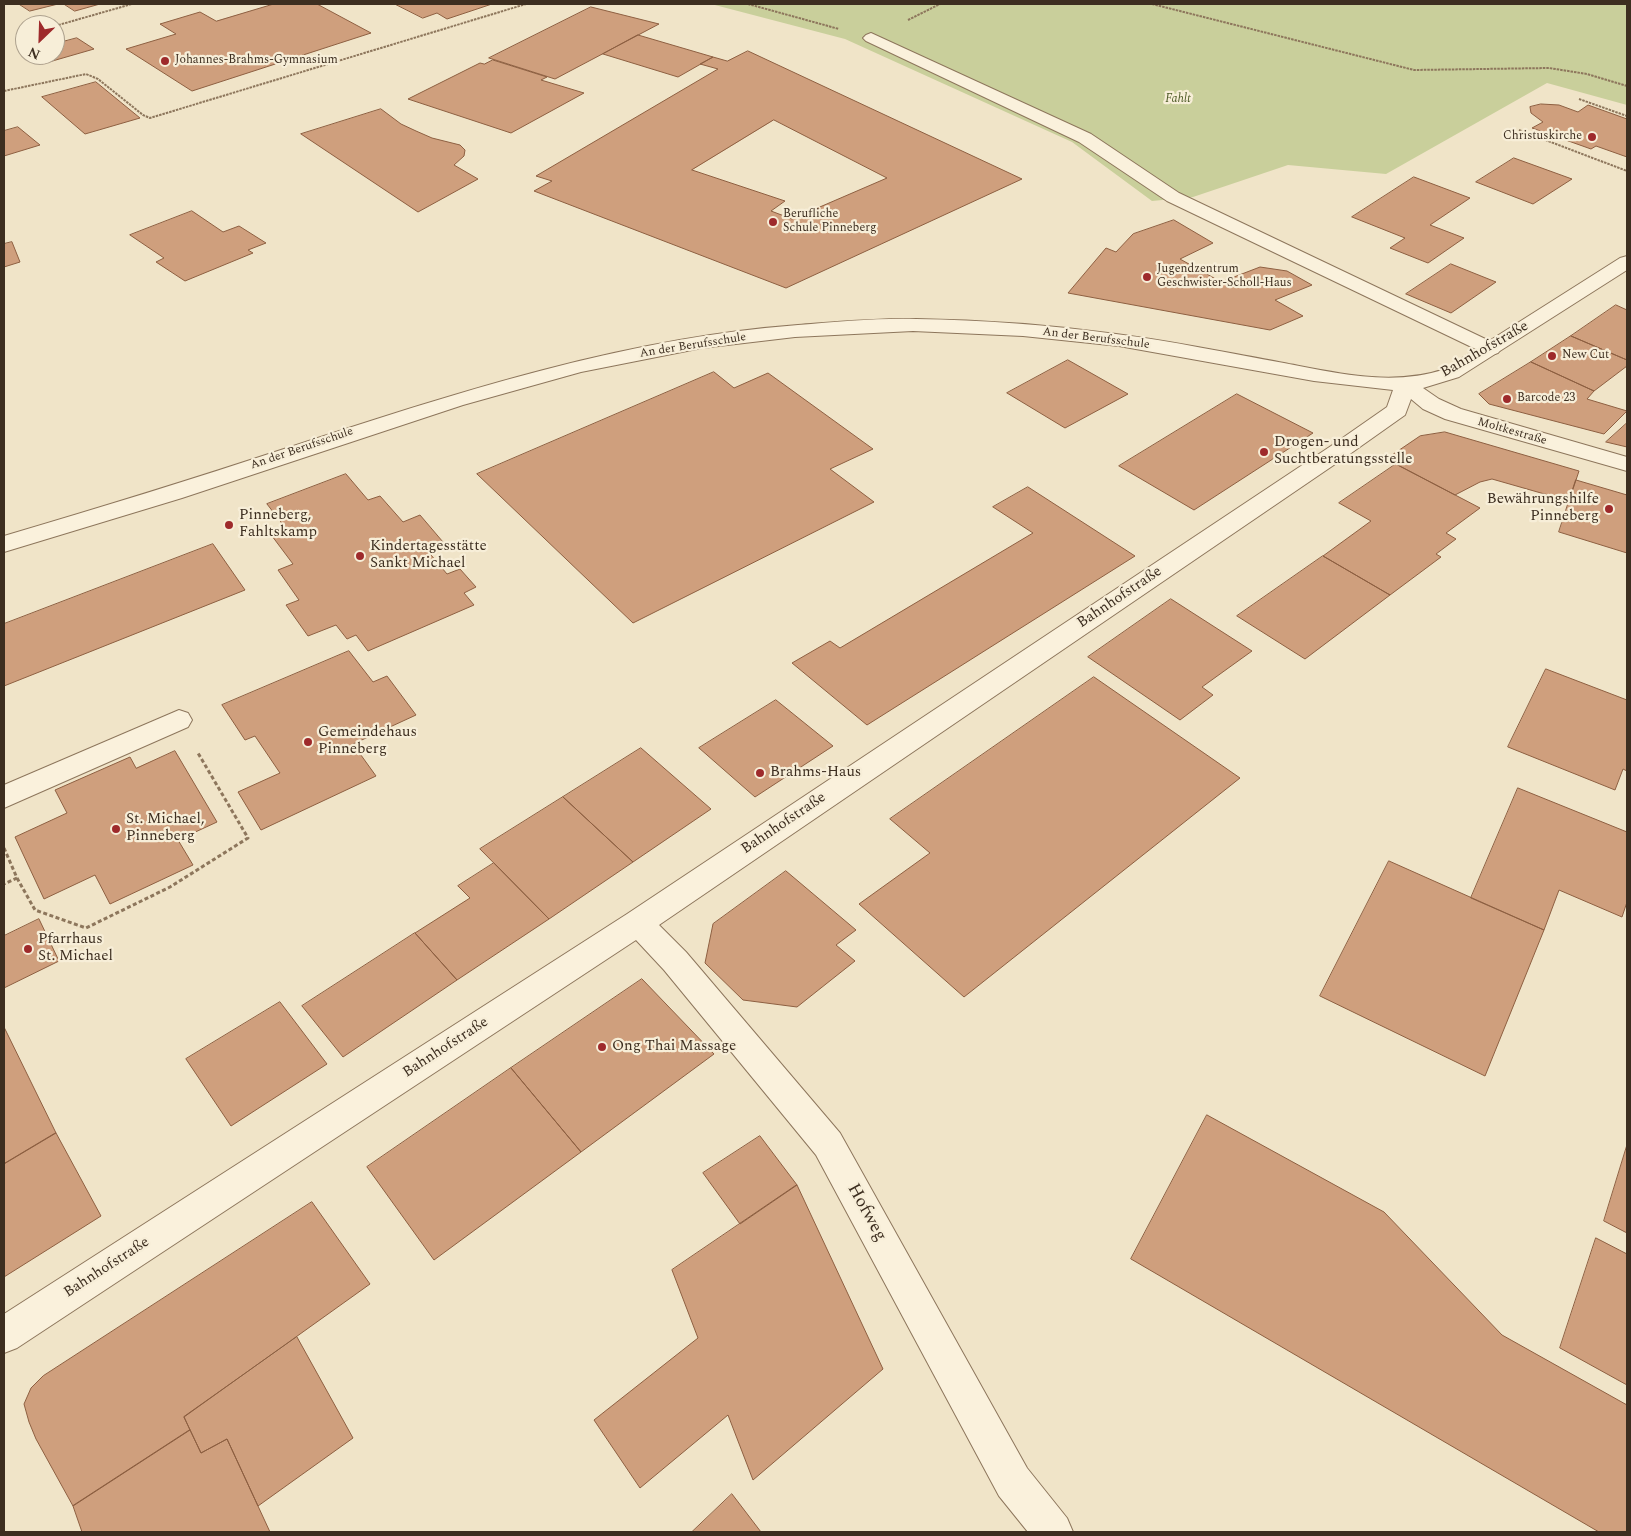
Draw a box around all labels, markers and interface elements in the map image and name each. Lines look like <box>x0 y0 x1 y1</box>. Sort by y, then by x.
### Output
north arrow <box>15 15 65 65</box>
text: N <box>25 41 44 65</box>
place label: Johannes-Brahms-Gymnasium <box>175 54 338 68</box>
marker: Johannes-Brahms-Gymnasium <box>159 55 171 67</box>
park label: Fahlt <box>1165 93 1191 107</box>
place label: Christuskirche <box>1503 130 1582 144</box>
marker: Christuskirche <box>1586 131 1598 143</box>
place label: Berufliche Schule Pinneberg <box>783 208 877 236</box>
marker: Berufliche Schule Pinneberg <box>767 216 779 228</box>
place label: Jugendzentrum Geschwister-Scholl-Haus <box>1157 263 1292 291</box>
marker: Jugendzentrum Geschwister-Scholl-Haus <box>1141 271 1153 283</box>
street label: Bahnhofstraße <box>1438 318 1532 382</box>
street label: An der Berufsschule <box>1042 325 1150 353</box>
street label: An der Berufsschule <box>639 330 747 362</box>
place label: New Cut <box>1562 349 1609 363</box>
marker: New Cut <box>1546 350 1558 362</box>
place label: Barcode 23 <box>1517 392 1575 406</box>
marker: Barcode 23 <box>1501 393 1513 405</box>
street label: Moltkestraße <box>1476 415 1548 449</box>
street label: An der Berufsschule <box>249 425 355 473</box>
place label: Drogen- und Suchtberatungsstelle <box>1274 434 1413 469</box>
marker: Drogen- und Suchtberatungsstelle <box>1258 446 1270 458</box>
place label: Bewährungshilfe Pinneberg <box>1487 491 1599 526</box>
marker: Bewährungshilfe Pinneberg <box>1603 503 1615 515</box>
place label: Pinneberg, Fahltskamp <box>239 507 317 542</box>
marker: Pinneberg, Fahltskamp <box>223 519 235 531</box>
place label: Kindertagesstätte Sankt Michael <box>370 538 487 573</box>
marker: Kindertagesstätte Sankt Michael <box>354 550 366 562</box>
street label: Bahnhofstraße <box>1074 563 1166 633</box>
place label: Gemeindehaus Pinneberg <box>318 724 417 759</box>
marker: Gemeindehaus Pinneberg <box>302 736 314 748</box>
place label: Brahms-Haus <box>770 764 861 782</box>
marker: Brahms-Haus <box>754 767 766 779</box>
street label: Bahnhofstraße <box>738 789 830 859</box>
place label: St. Michael, Pinneberg <box>126 811 205 846</box>
marker: St. Michael, Pinneberg <box>110 823 122 835</box>
place label: Pfarrhaus St. Michael <box>38 931 113 966</box>
marker: Pfarrhaus St. Michael <box>22 943 34 955</box>
street label: Bahnhofstraße <box>400 1014 492 1082</box>
place label: Ong Thai Massage <box>612 1038 736 1056</box>
marker: Ong Thai Massage <box>596 1041 608 1053</box>
street label: Hofweg <box>841 1180 891 1246</box>
street label: Bahnhofstraße <box>61 1234 153 1302</box>

